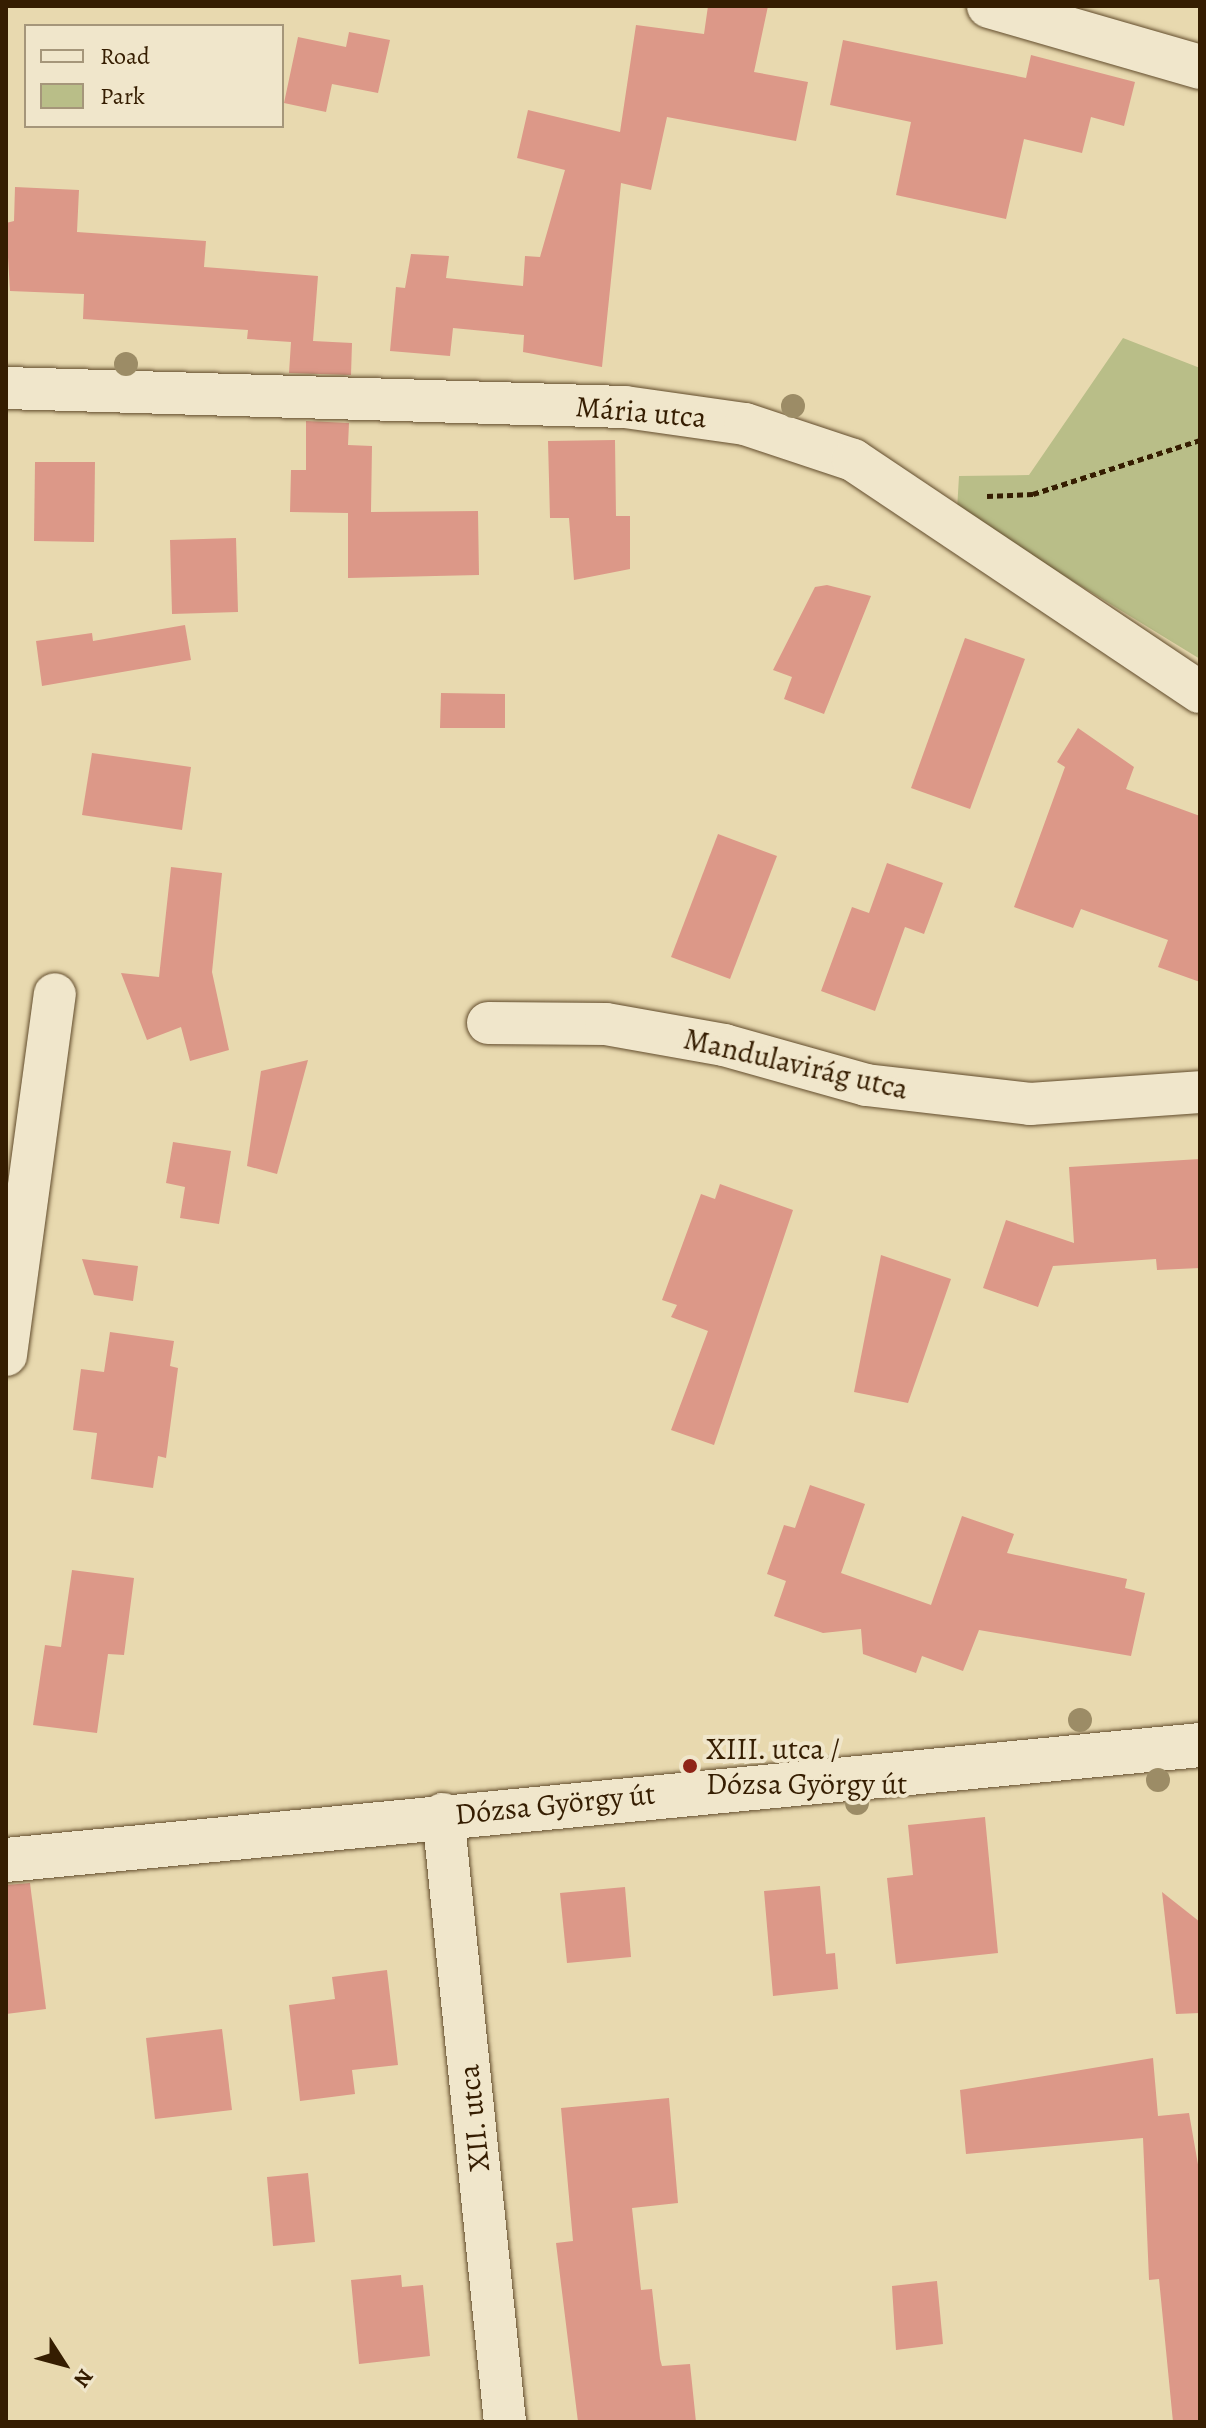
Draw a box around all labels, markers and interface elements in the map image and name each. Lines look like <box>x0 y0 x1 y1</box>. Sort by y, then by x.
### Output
legend <box>24 24 284 128</box>
text: Road <box>100 40 150 72</box>
text: Park <box>100 80 145 112</box>
street label: Mária utca <box>574 388 708 436</box>
street label: Mandulavirág utca <box>680 1021 912 1107</box>
place label: XIII. utca / Dózsa György út <box>706 1731 907 1802</box>
marker: XIII. utca / Dózsa György út <box>681 1757 699 1775</box>
street label: Dózsa György út <box>453 1776 657 1832</box>
street label: XII. utca <box>450 2062 498 2174</box>
north arrow <box>24 2324 104 2404</box>
text: N <box>67 2363 100 2393</box>

